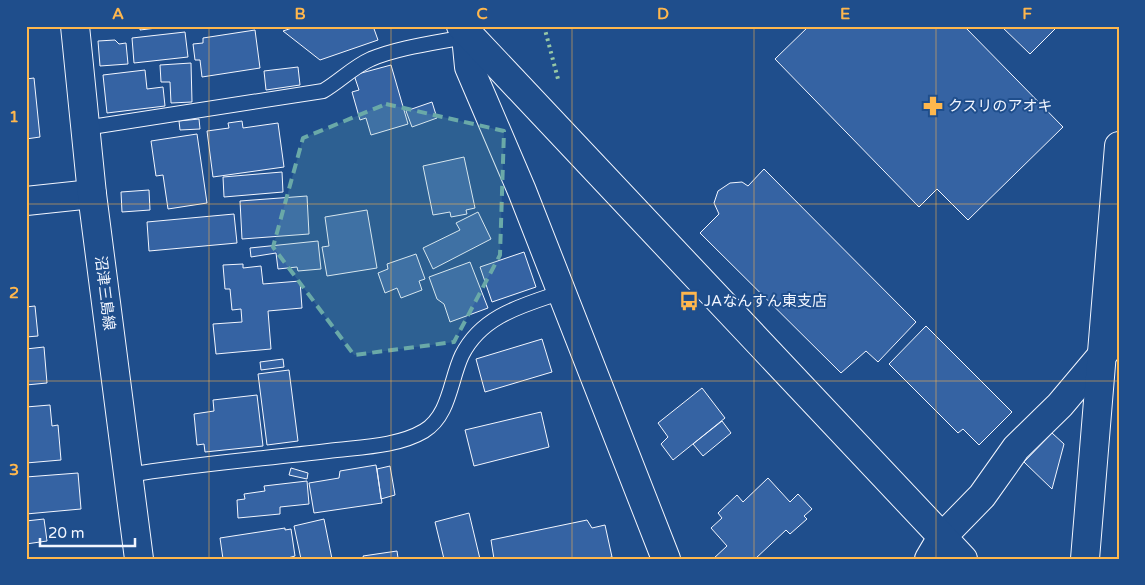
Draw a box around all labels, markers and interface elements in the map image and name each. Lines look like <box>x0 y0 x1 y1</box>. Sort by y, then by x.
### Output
text: A <box>112 4 124 24</box>
text: B <box>294 4 306 24</box>
text: C <box>476 4 488 24</box>
text: D <box>657 4 669 24</box>
text: E <box>840 4 850 24</box>
text: F <box>1022 4 1032 24</box>
pharmacy icon: クスリのアオキ <box>922 95 944 117</box>
place label: クスリのアオキ <box>948 97 1053 115</box>
text: 1 <box>9 107 19 127</box>
street label: 沼津三島線 <box>91 255 119 331</box>
text: 2 <box>9 283 19 303</box>
bus stop icon: JAなんすん東支店 <box>678 290 700 312</box>
place label: JAなんすん東支店 <box>704 292 827 310</box>
text: 3 <box>9 460 19 480</box>
scale bar <box>40 515 135 547</box>
text: 20 m <box>48 524 85 542</box>

